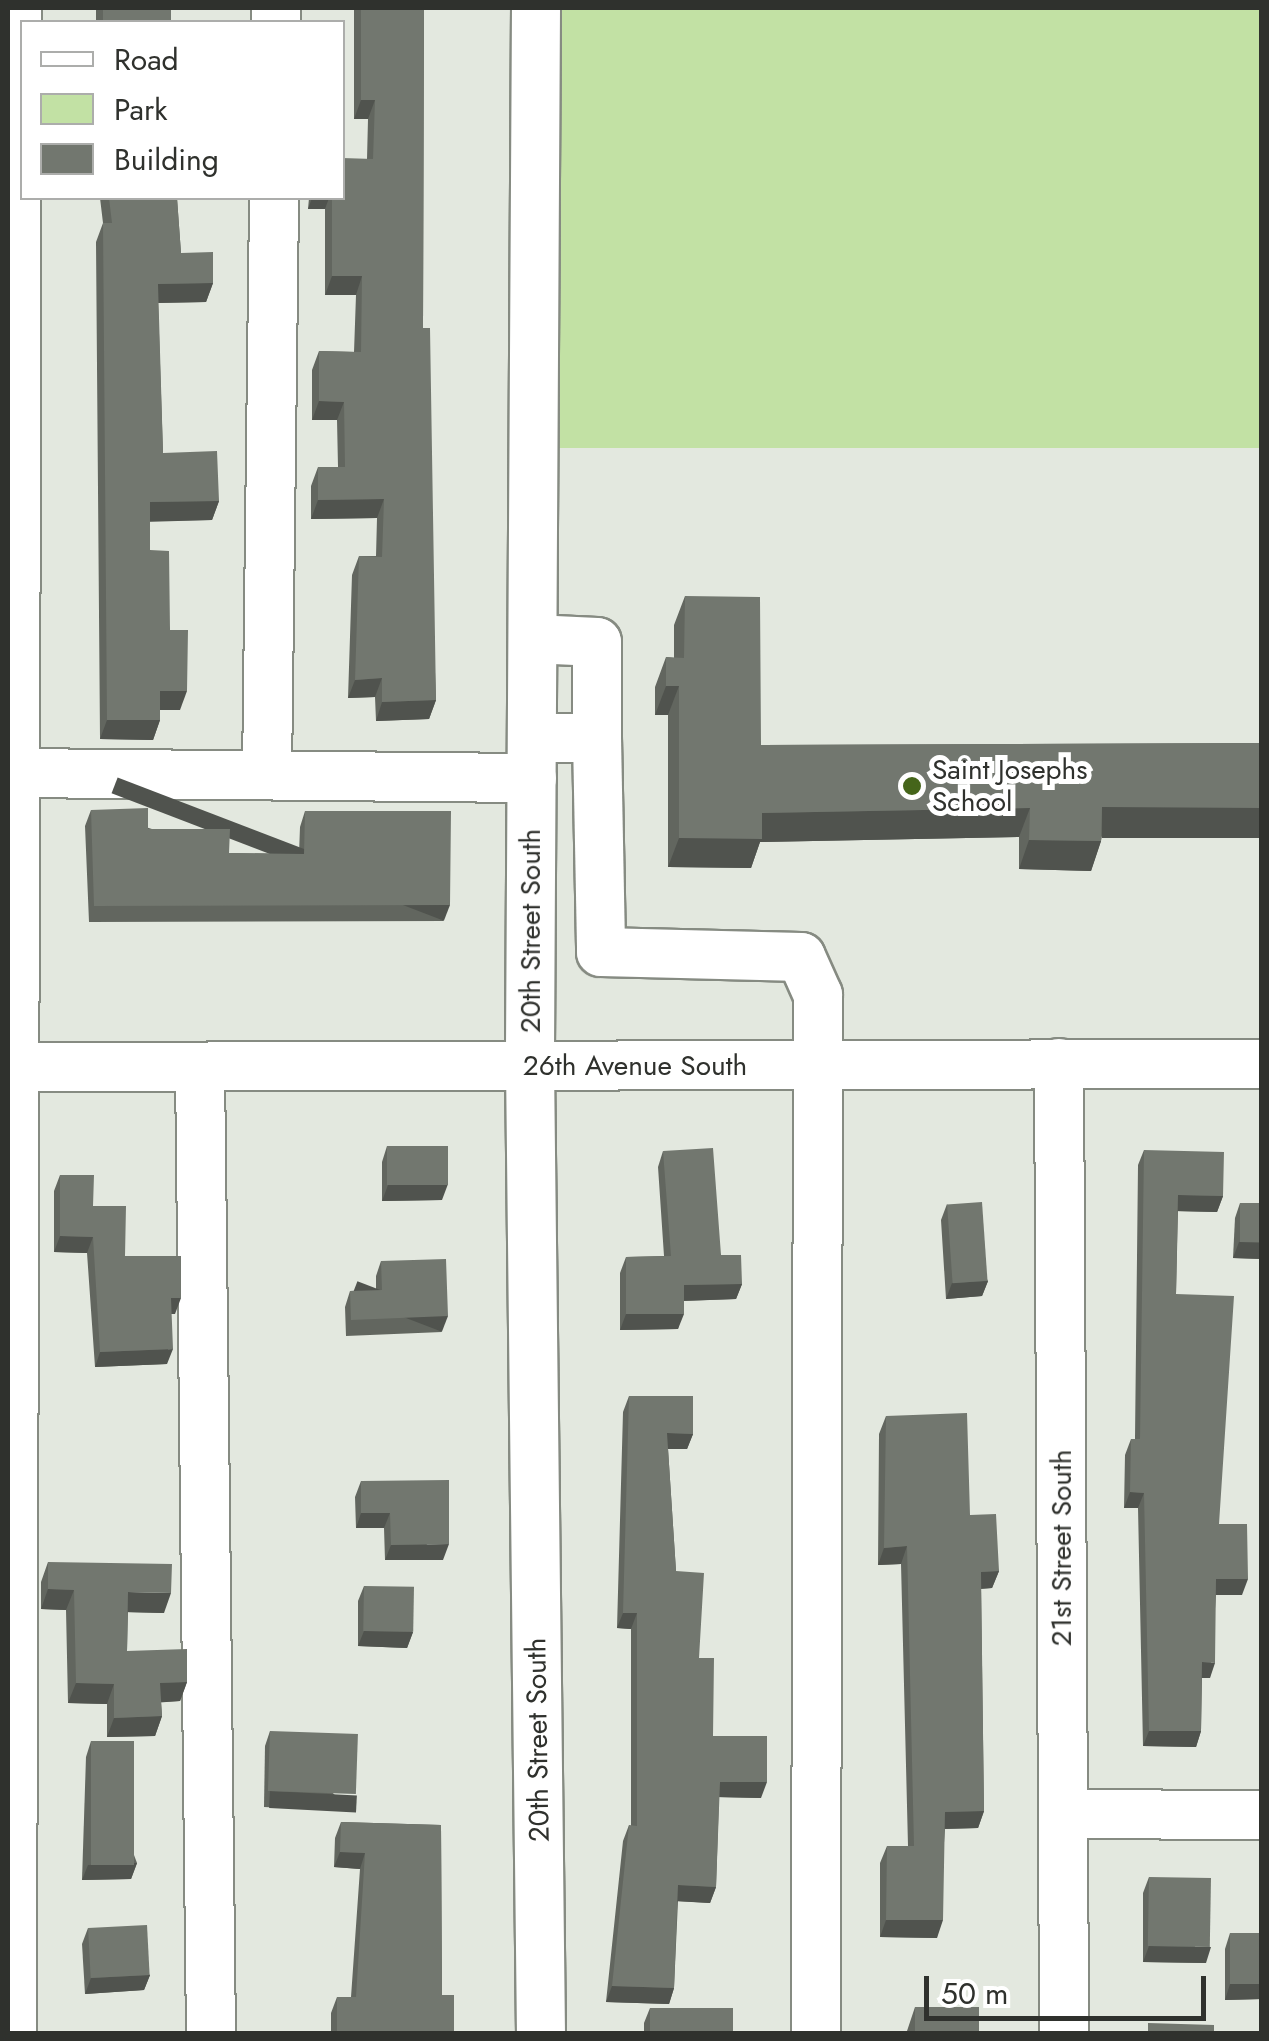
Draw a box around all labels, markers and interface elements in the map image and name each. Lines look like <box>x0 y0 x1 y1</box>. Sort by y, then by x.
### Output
legend <box>20 20 345 200</box>
text: Road <box>114 38 179 81</box>
text: Park <box>114 88 167 131</box>
text: Building <box>114 138 219 181</box>
place label: Saint Josephs School <box>932 753 1088 819</box>
marker: Saint Josephs School <box>901 775 923 797</box>
street label: 20th Street South <box>514 829 548 1033</box>
street label: 26th Avenue South <box>523 1049 747 1083</box>
street label: 21st Street South <box>1045 1450 1079 1646</box>
street label: 20th Street South <box>519 1637 557 1843</box>
scale bar <box>929 1956 1212 2018</box>
text: 50 m <box>941 1972 1008 2015</box>

